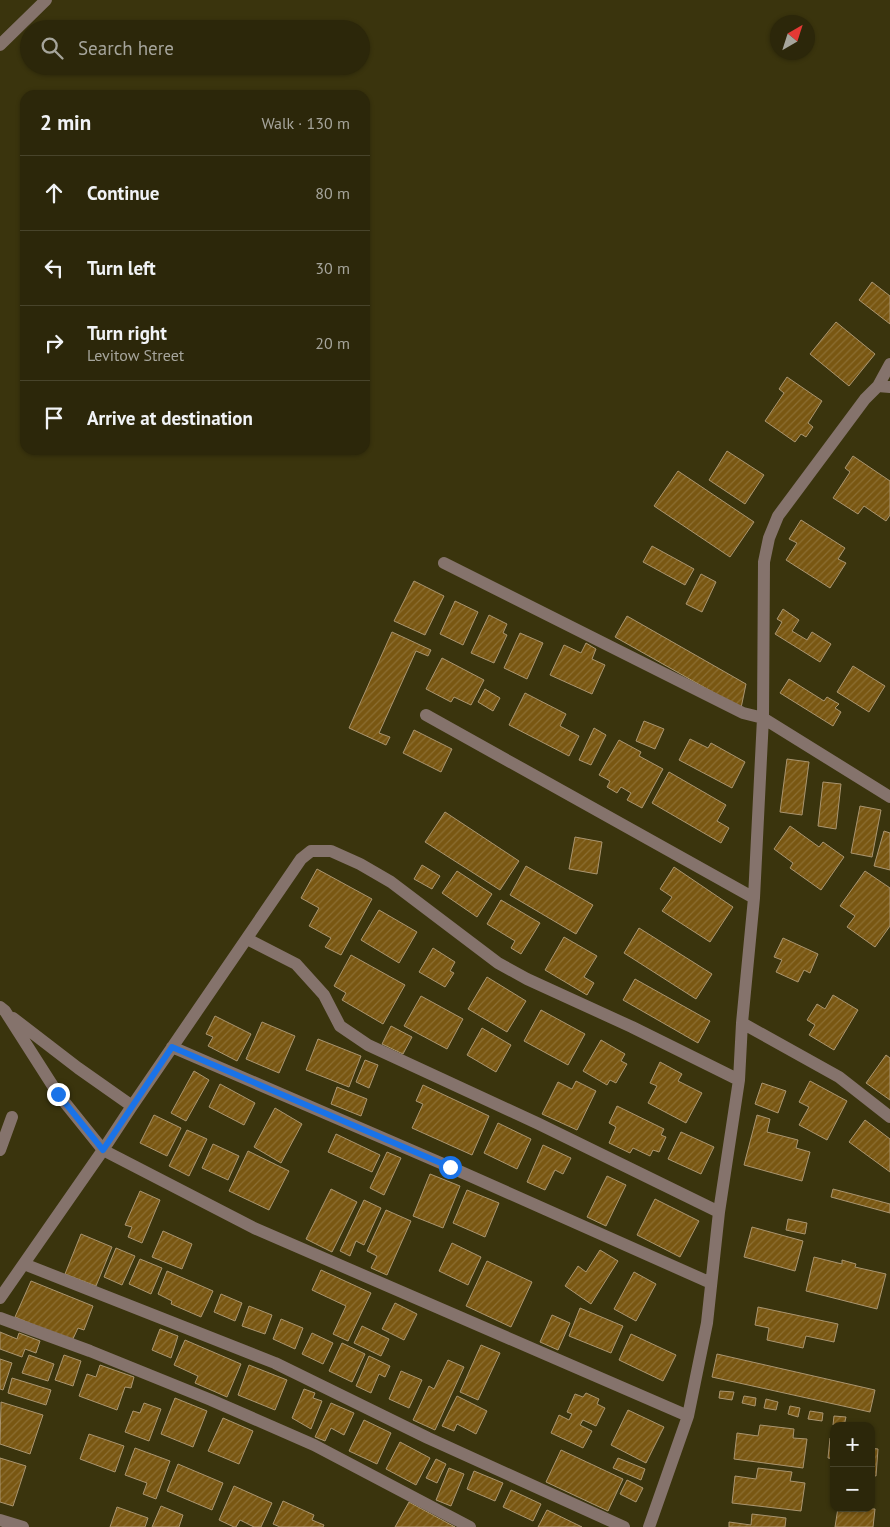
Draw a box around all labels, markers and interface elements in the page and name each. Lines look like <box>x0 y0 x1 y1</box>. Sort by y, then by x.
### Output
north arrow <box>770 15 815 60</box>
search box <box>20 20 370 75</box>
icon: search <box>38 34 66 62</box>
text: Search here <box>78 36 174 60</box>
text: 2 min <box>40 109 91 136</box>
text: Walk · 130 m <box>261 113 350 133</box>
icon: ahead <box>40 179 68 207</box>
text: Continue <box>87 181 159 205</box>
text: 80 m <box>315 183 350 203</box>
icon: left <box>40 254 68 282</box>
text: Turn left <box>87 256 156 280</box>
text: 30 m <box>315 258 350 278</box>
text: Turn right <box>87 321 167 345</box>
icon: right <box>40 329 68 357</box>
text: 20 m <box>315 333 350 353</box>
text: Levitow Street <box>87 345 184 365</box>
icon: arrive <box>40 404 68 432</box>
text: Arrive at destination <box>87 406 253 430</box>
route end <box>47 1083 70 1106</box>
route start <box>439 1156 462 1179</box>
map controls <box>830 1422 875 1512</box>
button: + <box>830 1422 875 1467</box>
button: − <box>830 1467 875 1512</box>

